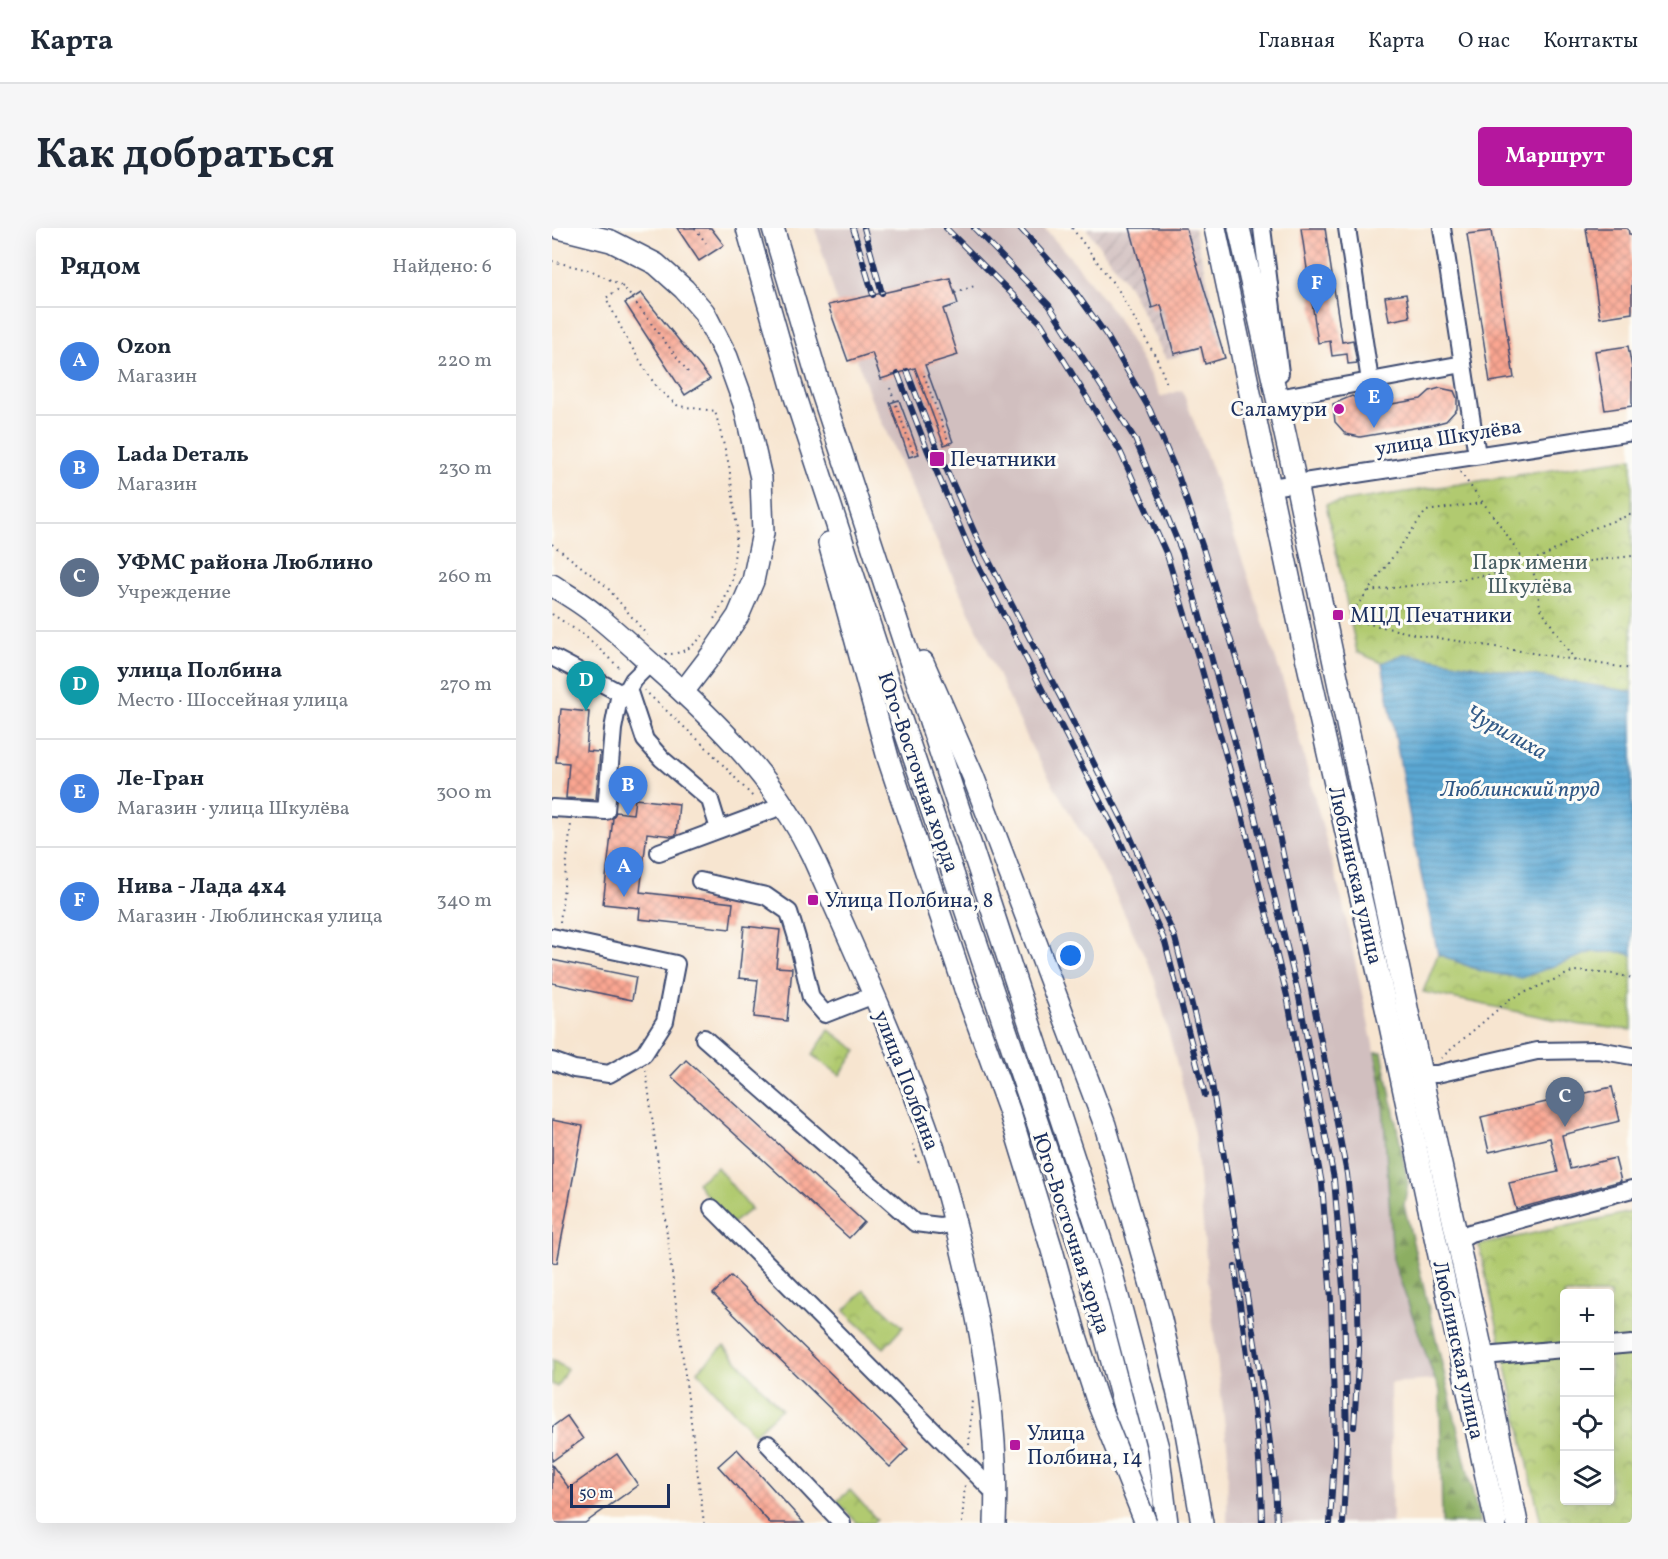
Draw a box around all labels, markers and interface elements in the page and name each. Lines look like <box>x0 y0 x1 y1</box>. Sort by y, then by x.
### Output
text: Карта <box>30 22 113 61</box>
text: Главная <box>1258 27 1335 56</box>
text: Карта <box>1368 27 1425 56</box>
text: О нас <box>1458 27 1510 56</box>
text: Контакты <box>1543 27 1638 56</box>
text: Как добраться <box>36 127 335 186</box>
button: Маршрут <box>1478 127 1632 186</box>
text: Рядом <box>60 249 140 285</box>
text: Найдено: 6 <box>392 253 492 281</box>
pin: F <box>1298 264 1336 314</box>
text: Ozon <box>117 332 172 363</box>
text: A <box>72 347 87 375</box>
text: 220 m <box>437 347 492 375</box>
text: Магазин <box>117 363 197 391</box>
pin: E <box>1354 378 1394 428</box>
place label: Саламури <box>1231 396 1327 425</box>
marker: Саламури <box>1332 402 1346 416</box>
street label: улица Шкулёва <box>1373 413 1524 464</box>
text: Lada Dеталь <box>117 440 249 471</box>
place label: Печатники <box>950 446 1057 475</box>
marker: Печатники <box>928 450 946 468</box>
text: B <box>73 455 86 483</box>
text: 230 m <box>438 455 492 483</box>
text: Магазин <box>117 471 197 499</box>
text: УФМС района Люблино <box>117 548 373 579</box>
park label: Парк имени Шкулёва <box>1472 549 1588 602</box>
text: C <box>73 563 86 591</box>
text: 260 m <box>437 563 492 591</box>
text: Учреждение <box>117 579 231 607</box>
place label: МЦД Печатники <box>1350 602 1512 631</box>
marker: МЦД Печатники <box>1331 608 1345 622</box>
text: улица Полбина <box>117 656 282 687</box>
pin: D <box>567 662 606 711</box>
street label: Юго-Восточная хорда <box>870 668 966 877</box>
text: D <box>72 671 87 699</box>
text: 270 m <box>439 671 492 699</box>
text: Место · Шоссейная улица <box>117 687 348 715</box>
water label: Чурилиха <box>1460 698 1552 768</box>
text: Ле-Гран <box>117 764 204 795</box>
pin: B <box>608 766 648 816</box>
water label: Люблинский пруд <box>1440 775 1600 806</box>
text: E <box>73 779 86 807</box>
text: 300 m <box>436 779 492 807</box>
street label: Люблинская улица <box>1320 783 1389 967</box>
text: Магазин · улица Шкулёва <box>117 795 350 823</box>
pin: A <box>604 848 644 897</box>
text: Нива - Лада 4х4 <box>117 872 287 903</box>
text: F <box>74 887 85 915</box>
text: 340 m <box>436 887 492 915</box>
place label: Улица Полбина, 8 <box>825 887 993 916</box>
marker: Улица Полбина, 8 <box>806 893 820 907</box>
text: Магазин · Люблинская улица <box>117 903 383 931</box>
your location <box>1056 941 1085 970</box>
street label: улица Полбина <box>866 1006 946 1155</box>
pin: C <box>1546 1078 1584 1127</box>
street label: Юго-Восточная хорда <box>1024 1129 1117 1338</box>
street label: Люблинская улица <box>1424 1258 1491 1442</box>
map controls <box>1560 1289 1614 1505</box>
button: + <box>1560 1289 1614 1343</box>
button: − <box>1560 1343 1614 1397</box>
button: locate <box>1560 1397 1614 1451</box>
place label: Улица Полбина, 14 <box>1027 1420 1143 1473</box>
marker: Улица Полбина, 14 <box>1008 1438 1022 1452</box>
button: layers <box>1560 1451 1614 1505</box>
scale bar <box>570 1481 670 1508</box>
text: 50 m <box>579 1483 613 1505</box>

